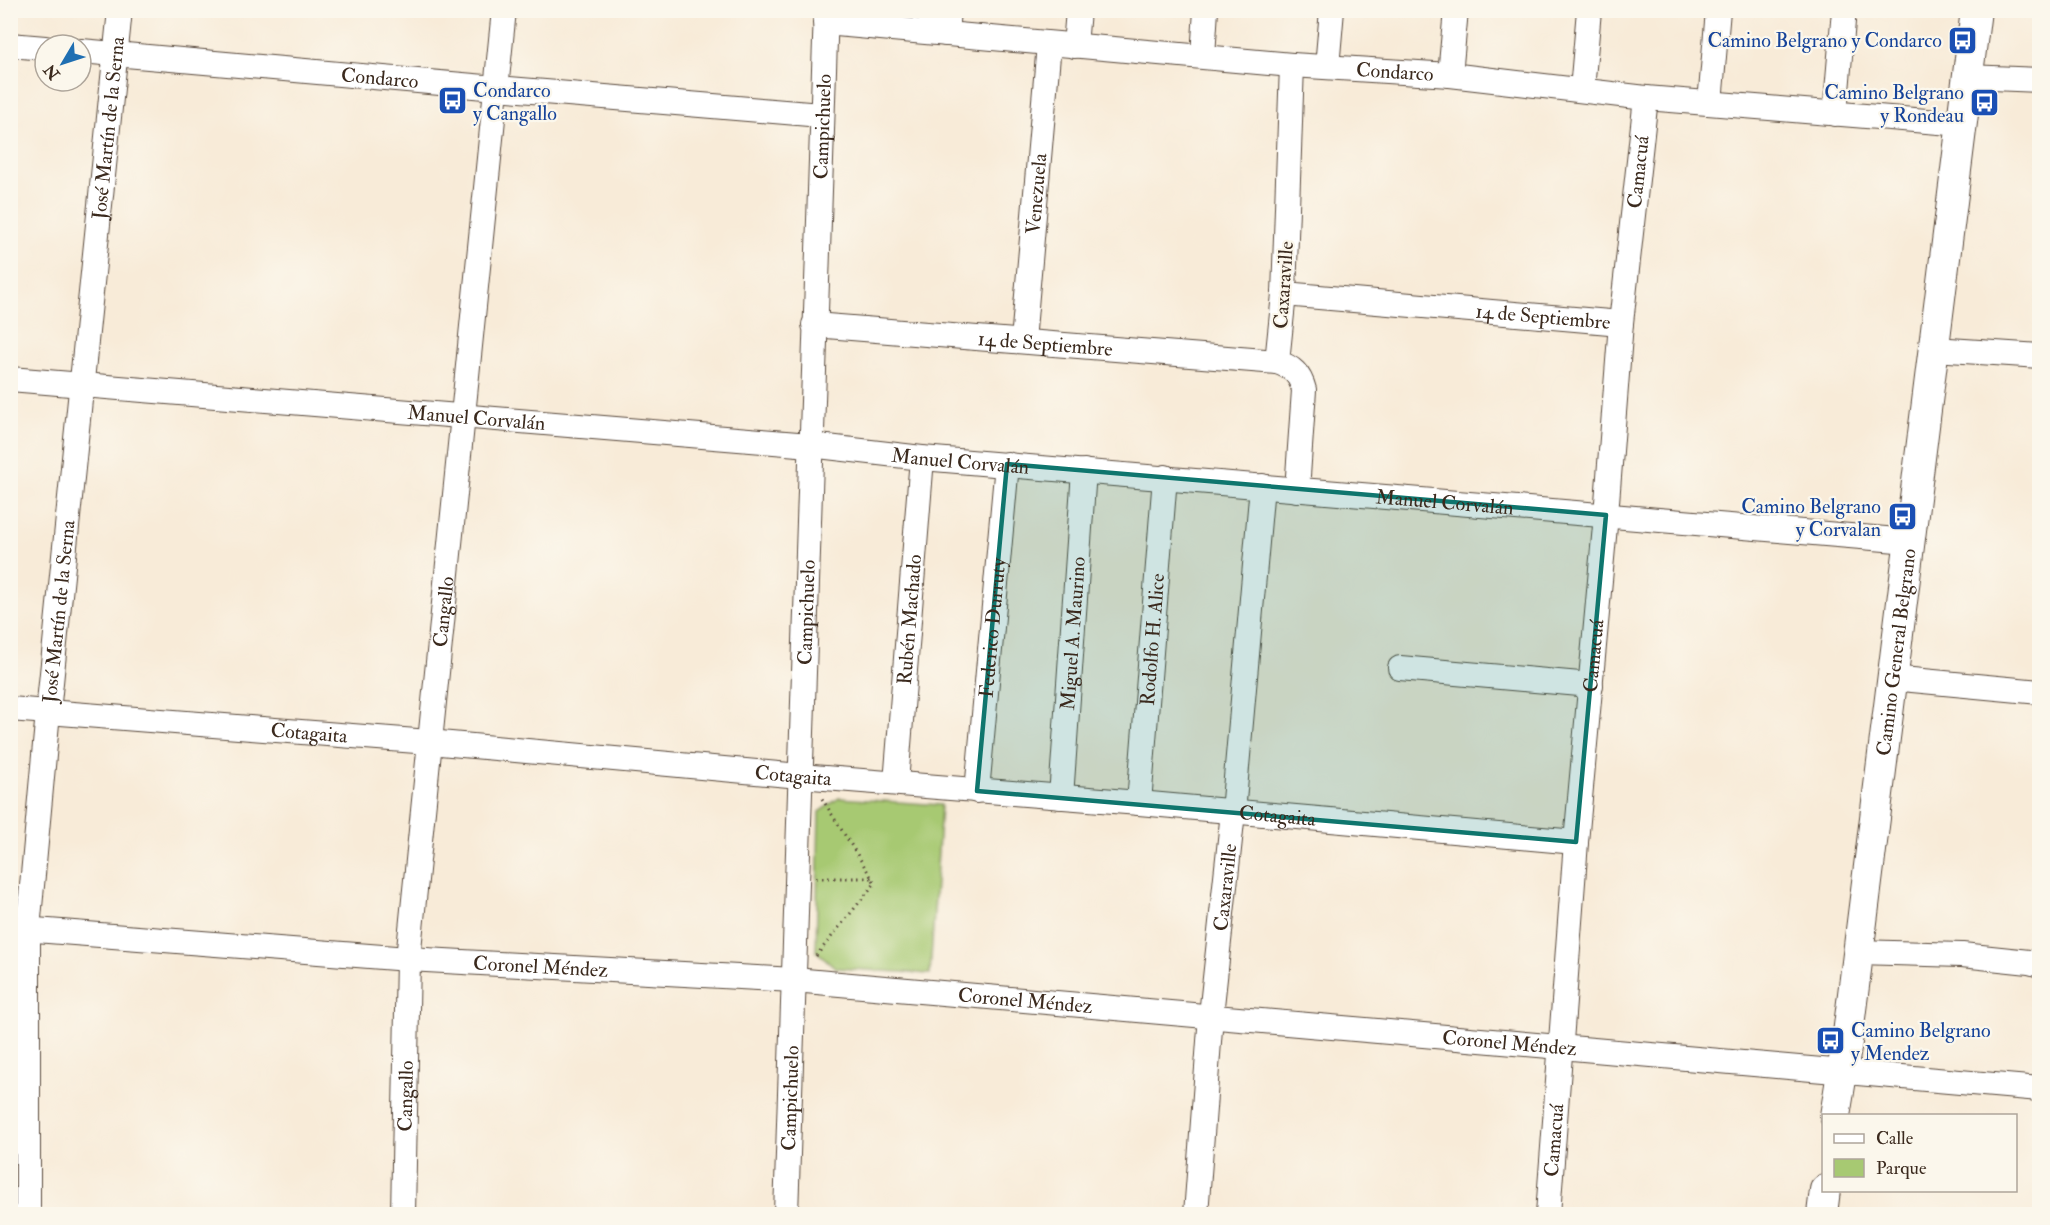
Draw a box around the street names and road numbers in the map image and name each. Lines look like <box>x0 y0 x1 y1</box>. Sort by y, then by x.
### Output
street label: José Martín de la Serna <box>86 35 130 222</box>
street label: Condarco <box>1355 57 1434 87</box>
street label: Condarco <box>340 62 420 94</box>
street label: Campichuelo <box>808 74 837 180</box>
street label: Camacuá <box>1622 133 1655 210</box>
street label: Venezuela <box>1020 151 1052 235</box>
street label: Caxaraville <box>1268 240 1299 330</box>
street label: 14 de Septiembre <box>1475 299 1611 335</box>
street label: 14 de Septiembre <box>977 326 1114 362</box>
street label: Manuel Corvalán <box>407 400 546 436</box>
street label: Manuel Corvalán <box>890 443 1030 480</box>
street label: Manuel Corvalán <box>1375 484 1515 521</box>
street label: José Martín de la Serna <box>37 518 81 705</box>
street label: Camino General Belgrano <box>1871 547 1922 757</box>
street label: Rubén Machado <box>892 553 927 686</box>
street label: Federico Durruty <box>974 556 1011 699</box>
street label: Miguel A. Maurino <box>1055 556 1091 711</box>
street label: Campichuelo <box>792 559 821 665</box>
street label: Rodolfo H. Alice <box>1135 573 1170 707</box>
street label: Cangallo <box>428 575 460 648</box>
street label: Camacuá <box>1578 618 1609 693</box>
street label: Cotagaita <box>270 718 349 749</box>
street label: Cotagaita <box>754 760 833 792</box>
street label: Cotagaita <box>1238 800 1318 832</box>
street label: Caxaraville <box>1208 842 1242 932</box>
street label: Coronel Méndez <box>473 951 609 983</box>
street label: Coronel Méndez <box>957 982 1094 1019</box>
street label: Coronel Méndez <box>1441 1025 1578 1061</box>
street label: Campichuelo <box>776 1045 805 1151</box>
street label: Cangallo <box>393 1060 419 1132</box>
street label: Camacuá <box>1539 1102 1569 1178</box>

